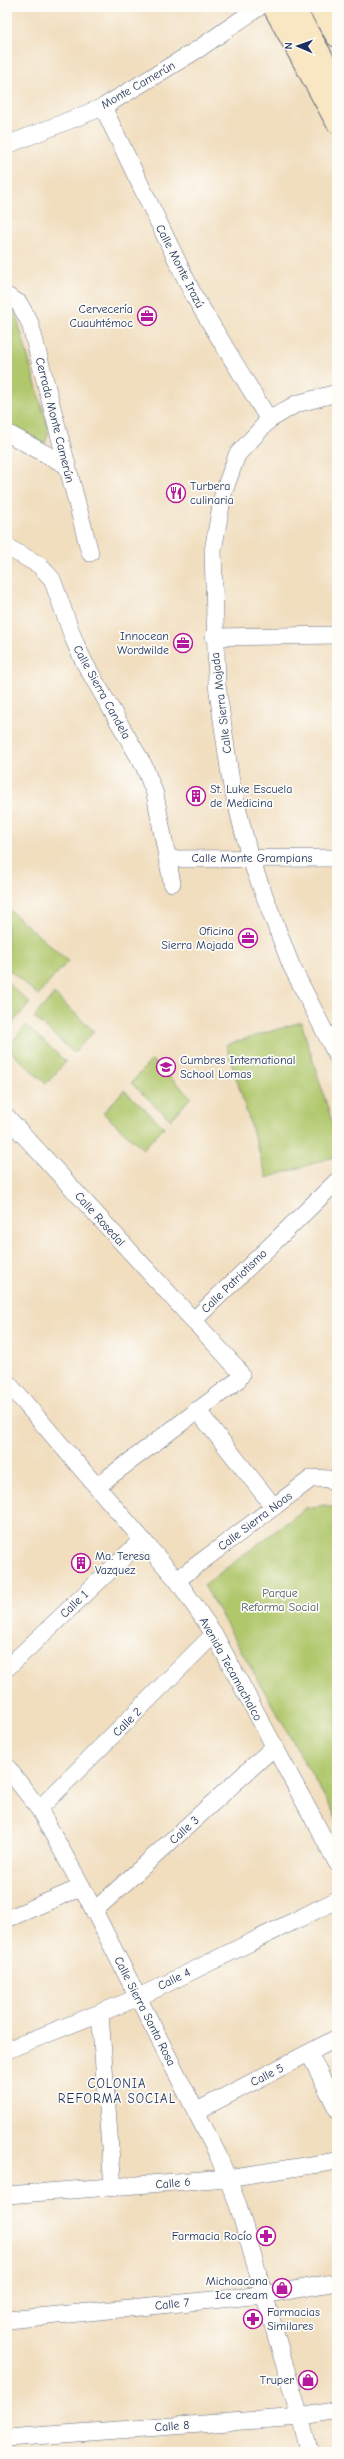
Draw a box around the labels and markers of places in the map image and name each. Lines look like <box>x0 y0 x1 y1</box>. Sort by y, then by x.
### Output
place label: Cervecería Cuauhtémoc <box>70 302 133 330</box>
office icon: Cervecería Cuauhtémoc <box>136 305 158 327</box>
place label: Turbera culinaria <box>190 479 234 507</box>
restaurant icon: Turbera culinaria <box>165 482 187 504</box>
place label: Innocean Wordwilde <box>117 629 169 657</box>
office icon: Innocean Wordwilde <box>172 632 194 654</box>
place label: St. Luke Escuela de Medicina <box>210 782 292 810</box>
building icon: St. Luke Escuela de Medicina <box>185 785 207 807</box>
place label: Oficina Sierra Mojada <box>161 924 234 952</box>
office icon: Oficina Sierra Mojada <box>237 927 259 949</box>
place label: Cumbres International School Lomas <box>180 1053 295 1081</box>
school or university icon: Cumbres International School Lomas <box>155 1056 177 1078</box>
place label: Ma. Teresa Vazquez <box>95 1549 150 1577</box>
building icon: Ma. Teresa Vazquez <box>70 1552 92 1574</box>
pharmacy icon: Farmacia Rocío <box>255 2225 277 2247</box>
place label: Farmacia Rocío <box>172 2229 252 2243</box>
place label: Michoacana Ice cream <box>206 2274 268 2302</box>
shop icon: Michoacana Ice cream <box>271 2277 293 2299</box>
place label: Farmacias Similares <box>267 2305 320 2333</box>
pharmacy icon: Farmacias Similares <box>242 2308 264 2330</box>
shop icon: Truper <box>297 2369 319 2391</box>
place label: Truper <box>260 2373 294 2387</box>

